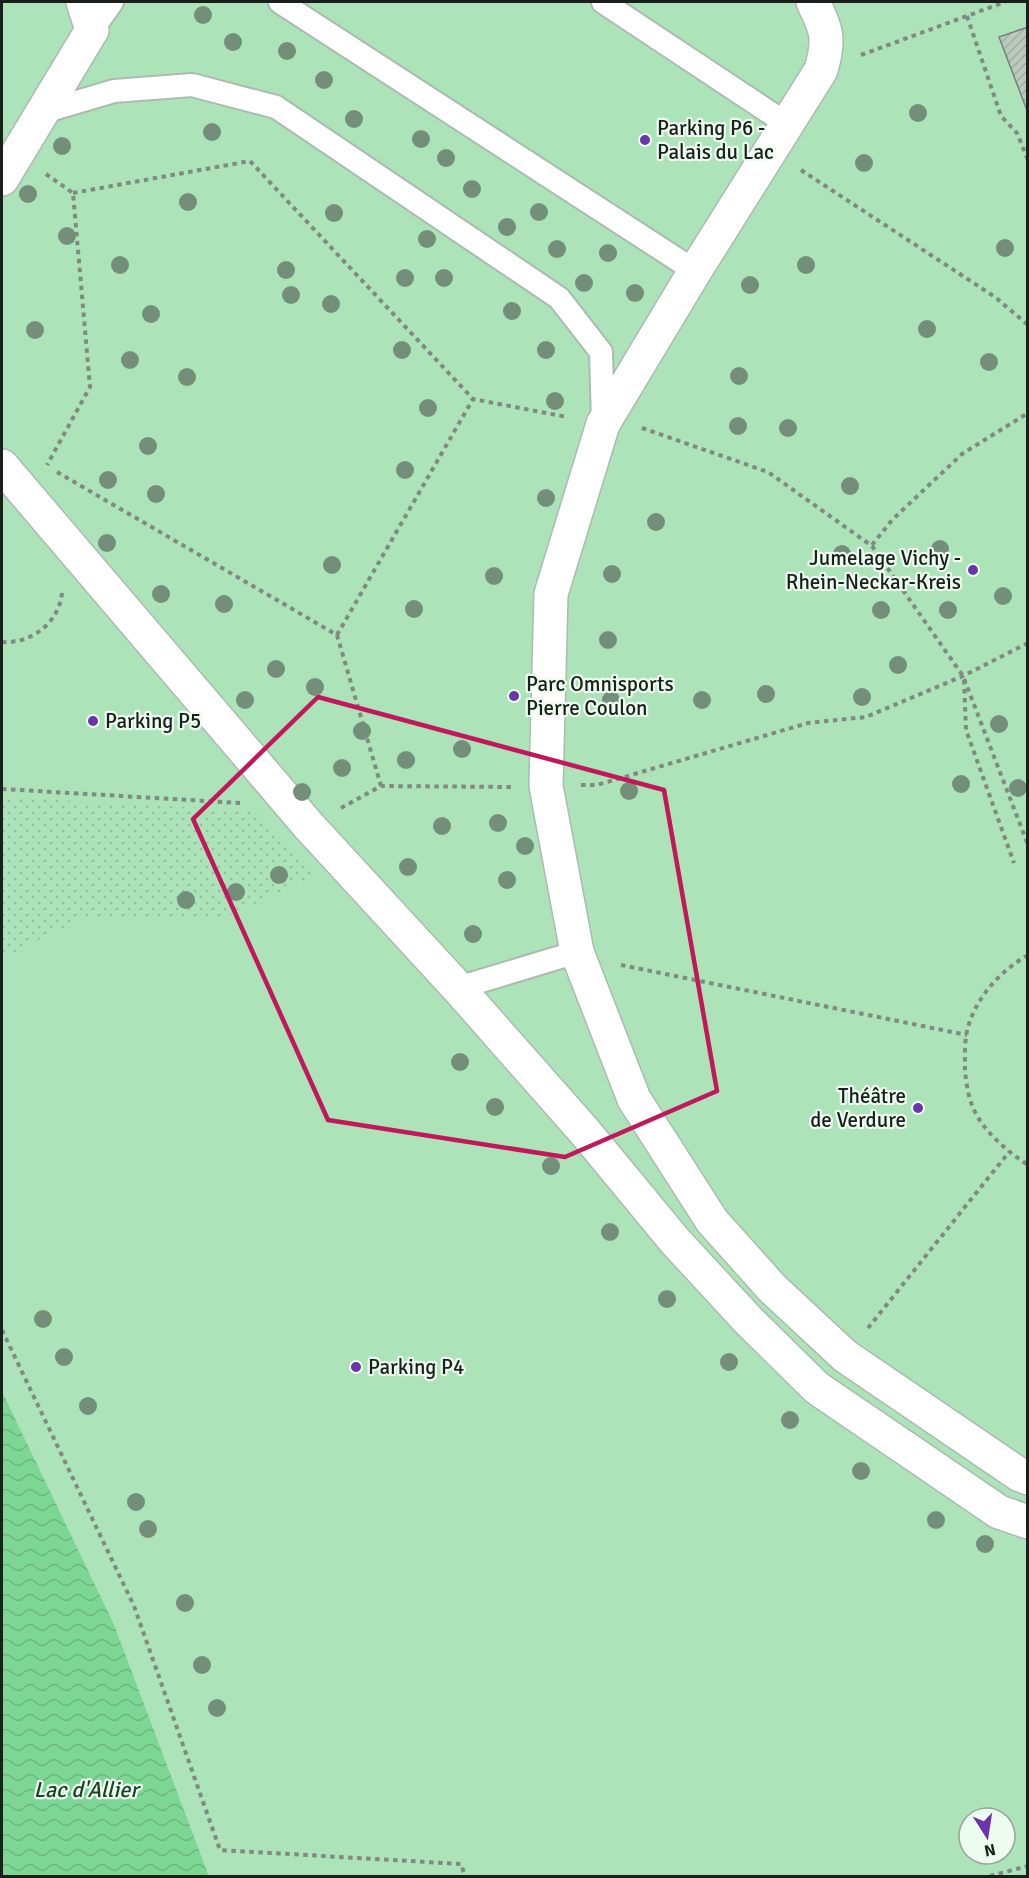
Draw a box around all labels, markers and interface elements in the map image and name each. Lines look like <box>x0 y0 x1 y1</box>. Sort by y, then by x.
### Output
place label: Parking P6 - Palais du Lac <box>657 115 774 165</box>
marker: Parking P6 - Palais du Lac <box>638 133 652 147</box>
place label: Jumelage Vichy - Rhein-Neckar-Kreis <box>786 545 961 595</box>
marker: Jumelage Vichy - Rhein-Neckar-Kreis <box>966 563 980 577</box>
place label: Parc Omnisports Pierre Coulon <box>526 671 674 721</box>
marker: Parc Omnisports Pierre Coulon <box>507 689 521 703</box>
place label: Parking P5 <box>105 708 201 734</box>
marker: Parking P5 <box>86 714 100 728</box>
place label: Théâtre de Verdure <box>810 1083 906 1133</box>
marker: Théâtre de Verdure <box>911 1101 925 1115</box>
place label: Parking P4 <box>368 1354 464 1380</box>
marker: Parking P4 <box>349 1360 363 1374</box>
water label: Lac d'Allier <box>34 1776 141 1803</box>
north arrow <box>957 1806 1017 1866</box>
text: N <box>982 1839 997 1861</box>

